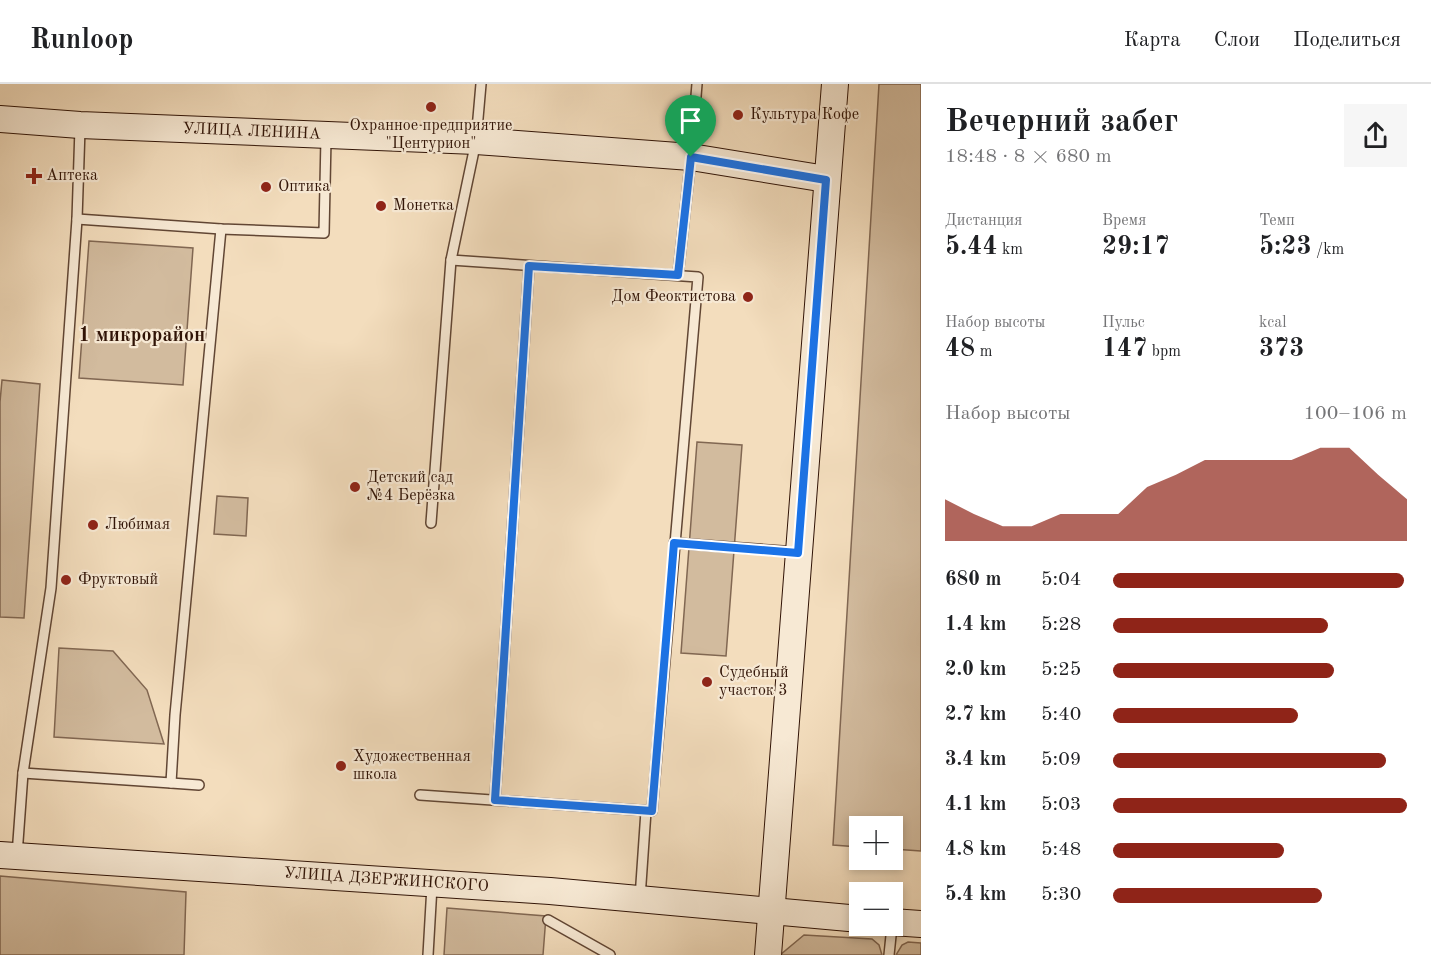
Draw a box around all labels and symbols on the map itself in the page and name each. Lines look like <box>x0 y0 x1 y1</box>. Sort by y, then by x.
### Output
pin <box>665 95 716 157</box>
marker: Охранное предприятие "Центурион" <box>424 100 438 114</box>
place label: Культура Кофе <box>750 107 859 123</box>
marker: Культура Кофе <box>731 108 745 122</box>
place label: Охранное предприятие "Центурион" <box>350 118 512 152</box>
street label: УЛИЦА ЛЕНИНА <box>182 121 321 143</box>
place label: Аптека <box>46 168 98 184</box>
marker: Аптека <box>27 169 41 183</box>
place label: Оптика <box>278 179 330 195</box>
marker: Оптика <box>259 180 273 194</box>
place label: Монетка <box>393 198 454 214</box>
marker: Монетка <box>374 199 388 213</box>
place label: Дом Феоктистова <box>612 289 736 305</box>
marker: Дом Феоктистова <box>741 290 755 304</box>
district label: 1 микрорайон <box>79 326 205 346</box>
place label: Детский сад №4 Берёзка <box>367 470 455 504</box>
marker: Детский сад №4 Берёзка <box>348 480 362 494</box>
place label: Любимая <box>105 517 170 533</box>
marker: Любимая <box>86 518 100 532</box>
place label: Фруктовый <box>78 572 158 588</box>
marker: Фруктовый <box>59 573 73 587</box>
place label: Судебный участок 3 <box>719 665 789 699</box>
marker: Судебный участок 3 <box>700 675 714 689</box>
place label: Художественная школа <box>353 749 471 783</box>
marker: Художественная школа <box>334 759 348 773</box>
street label: УЛИЦА ДЗЕРЖИНСКОГО <box>283 866 489 895</box>

